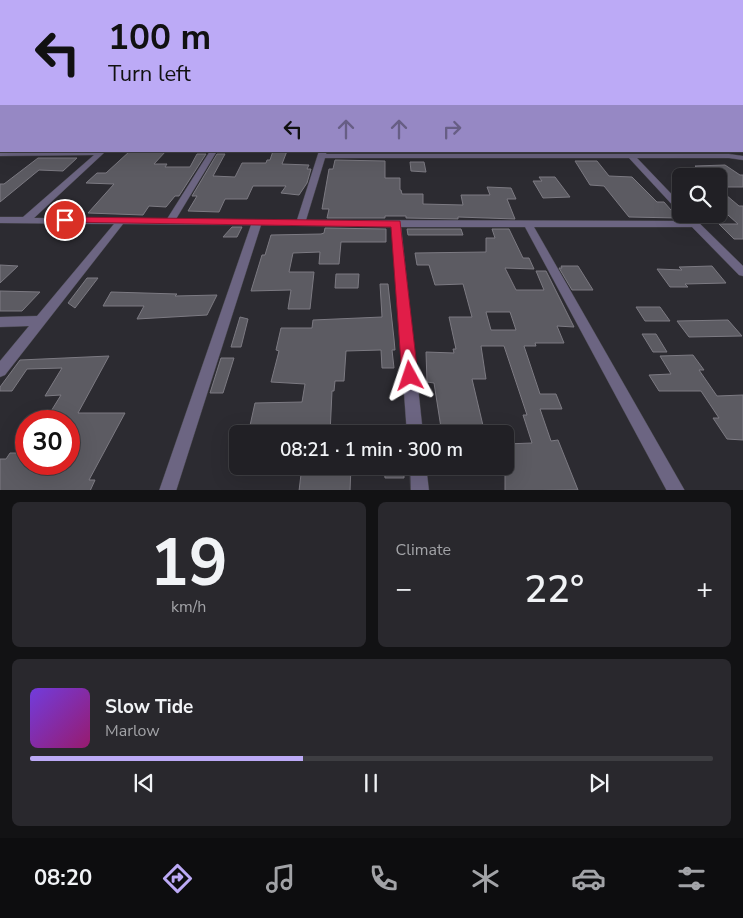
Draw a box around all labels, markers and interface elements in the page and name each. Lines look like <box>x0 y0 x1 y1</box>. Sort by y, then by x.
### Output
text: 100 m <box>108 14 211 61</box>
icon: left <box>25 20 90 85</box>
text: Turn left <box>108 59 191 89</box>
icon: left <box>279 115 307 143</box>
icon: ahead <box>332 115 360 143</box>
icon: ahead <box>385 115 413 143</box>
icon: right <box>438 115 466 143</box>
map controls <box>672 168 727 223</box>
button: search <box>672 168 727 223</box>
pin <box>44 199 86 241</box>
icon: arrive <box>51 206 79 234</box>
position arrow <box>383 349 435 401</box>
speed limit sign: 30 <box>15 410 80 475</box>
text: 08:21 · 1 min · 300 m <box>280 437 463 463</box>
text: 19 <box>150 519 228 608</box>
text: Climate <box>396 539 451 561</box>
text: 22° <box>524 564 584 615</box>
text: − <box>396 570 412 608</box>
text: + <box>696 570 713 608</box>
text: km/h <box>171 596 206 618</box>
text: Slow Tide <box>105 694 193 720</box>
text: Marlow <box>105 720 160 742</box>
icon: previous <box>130 769 158 797</box>
icon: pause <box>357 769 385 797</box>
icon: next <box>585 769 613 797</box>
icon: directions <box>160 861 195 896</box>
icon: music <box>263 861 298 896</box>
icon: phone <box>366 861 401 896</box>
icon: climate <box>468 861 503 896</box>
icon: car <box>571 861 606 896</box>
icon: filters <box>674 861 709 896</box>
text: 08:20 <box>34 863 92 893</box>

